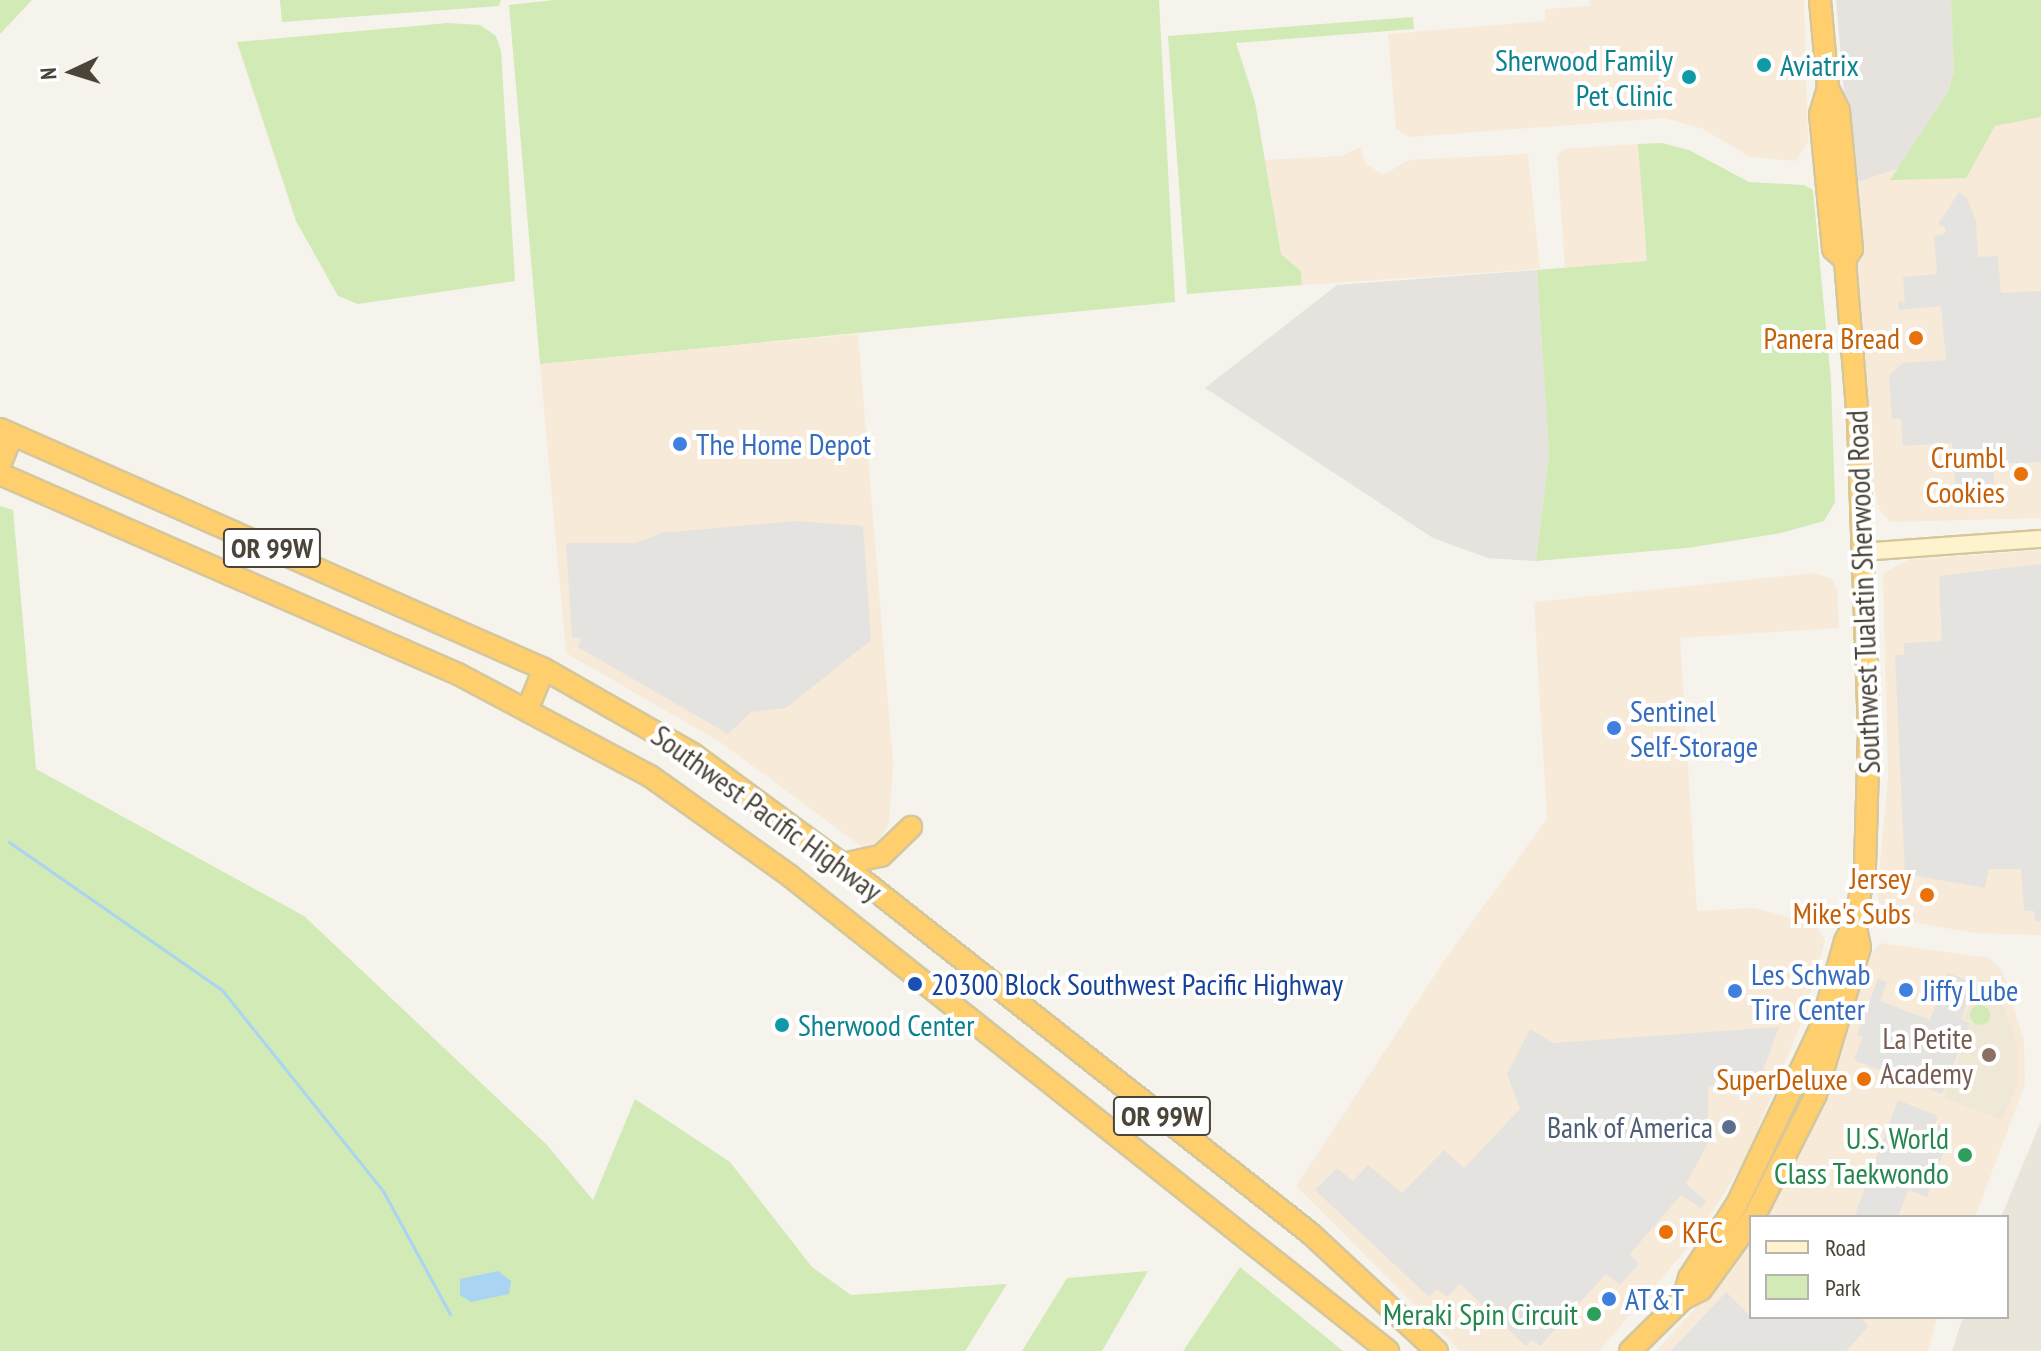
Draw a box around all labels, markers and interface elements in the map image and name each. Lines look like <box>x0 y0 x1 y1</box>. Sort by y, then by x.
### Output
north arrow <box>32 32 112 112</box>
place label: Sherwood Family Pet Clinic <box>1495 42 1673 112</box>
place label: Aviatrix <box>1780 47 1859 83</box>
marker: Aviatrix <box>1755 56 1773 74</box>
text: N <box>34 67 62 81</box>
marker: Sherwood Family Pet Clinic <box>1680 68 1698 86</box>
place label: Panera Bread <box>1763 320 1900 356</box>
marker: Panera Bread <box>1907 329 1925 347</box>
street label: Southwest Tualatin Sherwood Road <box>1839 409 1887 775</box>
place label: The Home Depot <box>696 426 871 462</box>
marker: The Home Depot <box>671 435 689 453</box>
place label: Crumbl Cookies <box>1926 439 2005 510</box>
marker: Crumbl Cookies <box>2012 465 2030 483</box>
road number: OR 99W <box>222 524 322 572</box>
place label: Sentinel Self-Storage <box>1630 693 1758 764</box>
street label: Southwest Pacific Highway <box>645 717 889 909</box>
marker: Sentinel Self-Storage <box>1605 719 1623 737</box>
place label: Jersey Mike's Subs <box>1793 860 1911 930</box>
marker: Jersey Mike's Subs <box>1918 886 1936 904</box>
place label: Les Schwab Tire Center <box>1751 956 1870 1026</box>
place label: 20300 Block Southwest Pacific Highway <box>931 966 1344 1002</box>
place label: Jiffy Lube <box>1922 972 2019 1008</box>
marker: 20300 Block Southwest Pacific Highway <box>906 975 924 993</box>
marker: Jiffy Lube <box>1897 981 1915 999</box>
marker: Les Schwab Tire Center <box>1726 982 1744 1000</box>
place label: Sherwood Center <box>798 1007 974 1043</box>
marker: Sherwood Center <box>773 1016 791 1034</box>
place label: La Petite Academy <box>1880 1020 1973 1090</box>
marker: La Petite Academy <box>1980 1046 1998 1064</box>
place label: SuperDeluxe <box>1716 1061 1848 1097</box>
marker: SuperDeluxe <box>1855 1070 1873 1088</box>
road number: OR 99W <box>1112 1092 1212 1140</box>
place label: Bank of America <box>1545 1109 1713 1145</box>
marker: Bank of America <box>1720 1118 1738 1136</box>
place label: U.S. World Class Taekwondo <box>1773 1120 1949 1190</box>
marker: U.S. World Class Taekwondo <box>1956 1146 1974 1164</box>
place label: KFC <box>1682 1214 1723 1250</box>
legend <box>1749 1215 2009 1319</box>
marker: KFC <box>1657 1223 1675 1241</box>
text: Road <box>1825 1232 1866 1263</box>
text: Park <box>1825 1272 1861 1303</box>
place label: AT&T <box>1625 1281 1684 1317</box>
marker: AT&T <box>1600 1290 1618 1308</box>
place label: Meraki Spin Circuit <box>1383 1296 1578 1332</box>
marker: Meraki Spin Circuit <box>1585 1305 1603 1323</box>

